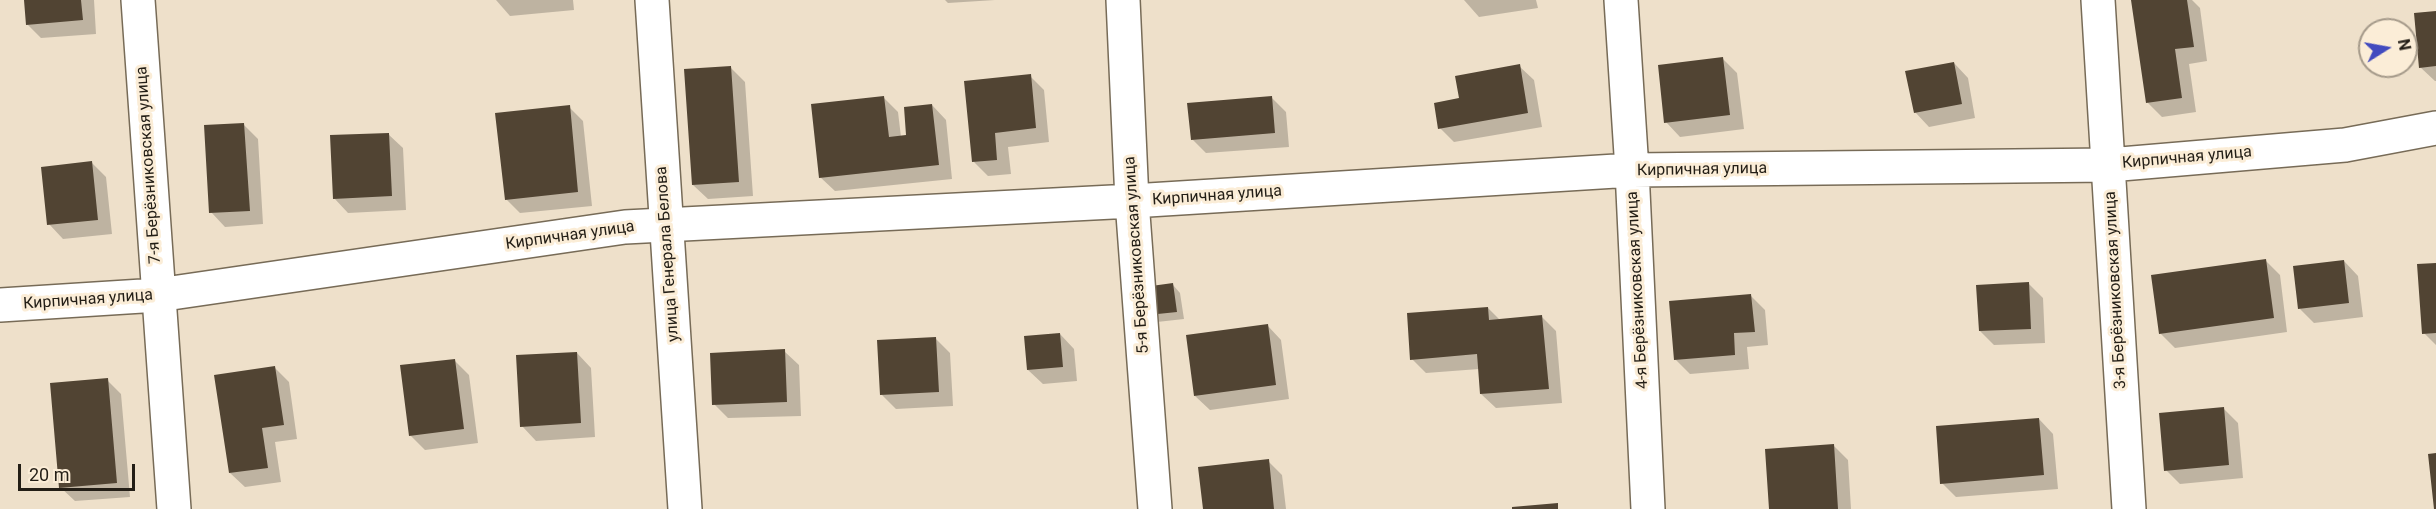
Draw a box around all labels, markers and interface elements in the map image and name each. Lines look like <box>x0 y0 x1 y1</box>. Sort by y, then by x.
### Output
north arrow <box>2358 18 2418 78</box>
text: N <box>2394 37 2415 52</box>
street label: 7-я Берёзниковская улица <box>133 66 165 264</box>
street label: Кирпичная улица <box>2121 143 2253 173</box>
street label: 5-я Берёзниковская улица <box>1121 156 1153 354</box>
street label: Кирпичная улица <box>1637 159 1767 181</box>
street label: улица Генерала Белова <box>652 166 684 342</box>
street label: Кирпичная улица <box>1151 182 1283 210</box>
street label: 4-я Берёзниковская улица <box>1623 191 1653 389</box>
street label: 3-я Берёзниковская улица <box>2101 191 2131 389</box>
street label: Кирпичная улица <box>504 217 636 255</box>
street label: Кирпичная улица <box>22 286 154 314</box>
scale bar <box>21 452 138 490</box>
text: 20 m <box>29 464 69 485</box>

